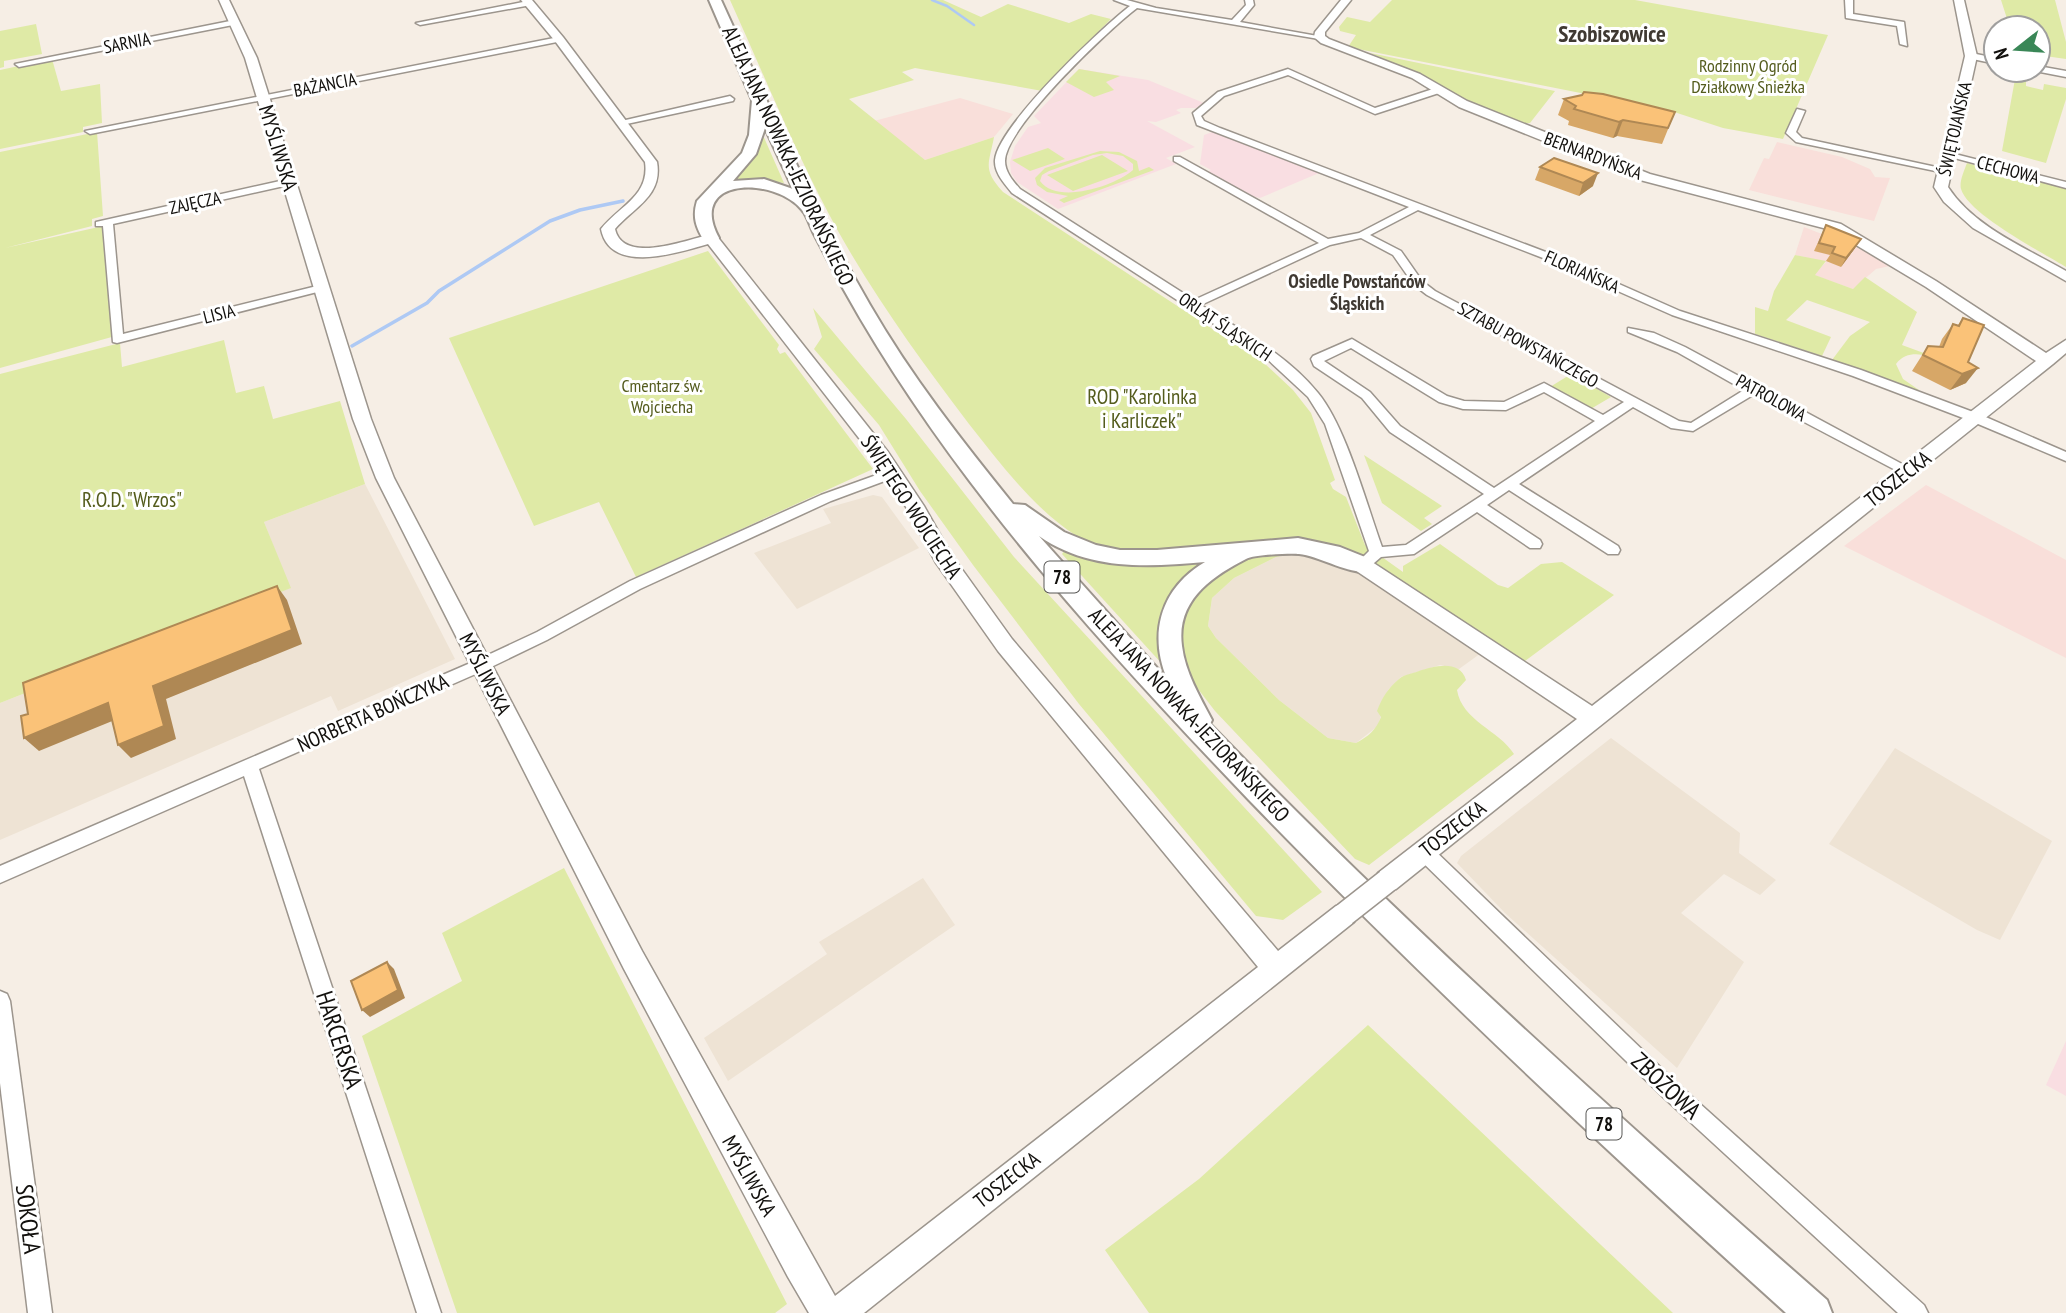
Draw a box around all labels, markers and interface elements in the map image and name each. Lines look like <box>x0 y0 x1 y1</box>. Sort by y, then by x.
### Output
north arrow <box>1982 14 2052 84</box>
district label: Szobiszowice <box>1558 19 1666 48</box>
street label: ALEJA JANA NOWAKA-JEZIORAŃSKIEGO <box>716 22 861 290</box>
street label: SARNIA <box>102 27 153 58</box>
text: N <box>1988 46 2014 62</box>
park label: Rodzinny Ogród Działkowy Śnieżka <box>1691 54 1805 98</box>
street label: BAŻANCIA <box>292 67 359 102</box>
street label: ŚWIĘTOJAŃSKA <box>1933 79 1977 178</box>
street label: MYŚLIWSKA <box>253 102 304 194</box>
street label: BERNARDYŃSKA <box>1541 126 1646 185</box>
street label: CECHOWA <box>1974 150 2042 189</box>
street label: ZAJĘCZA <box>167 186 223 219</box>
street label: FLORIAŃSKA <box>1541 245 1624 298</box>
district label: Osiedle Powstańców Śląskich <box>1288 269 1426 315</box>
street label: ORLĄT ŚLĄSKICH <box>1174 287 1276 366</box>
street label: SZTABU POWSTAŃCZEGO <box>1454 296 1603 393</box>
street label: LISIA <box>201 298 238 329</box>
street label: PATROLOWA <box>1732 369 1811 427</box>
park label: Cmentarz św. Wojciecha <box>621 374 703 418</box>
park label: ROD "Karolinka i Karliczek" <box>1087 383 1197 434</box>
street label: ŚWIĘTEGO WOJCIECHA <box>855 430 968 584</box>
street label: TOSZECKA <box>1859 444 1936 513</box>
park label: R.O.D. "Wrzos" <box>82 486 182 513</box>
road number: 78 <box>1044 562 1080 592</box>
street label: ALEJA JANA NOWAKA-JEZIORAŃSKIEGO <box>1083 602 1296 827</box>
street label: MYŚLIWSKA <box>453 628 518 719</box>
street label: NORBERTA BOŃCZYKA <box>293 667 453 758</box>
street label: TOSZECKA <box>1414 794 1491 863</box>
street label: HARCERSKA <box>309 987 370 1093</box>
street label: ZBOŻOWA <box>1625 1046 1708 1126</box>
road number: 78 <box>1586 1108 1622 1140</box>
street label: MYŚLIWSKA <box>716 1131 783 1221</box>
street label: TOSZECKA <box>968 1145 1045 1214</box>
street label: SOKOŁA <box>9 1183 48 1256</box>

